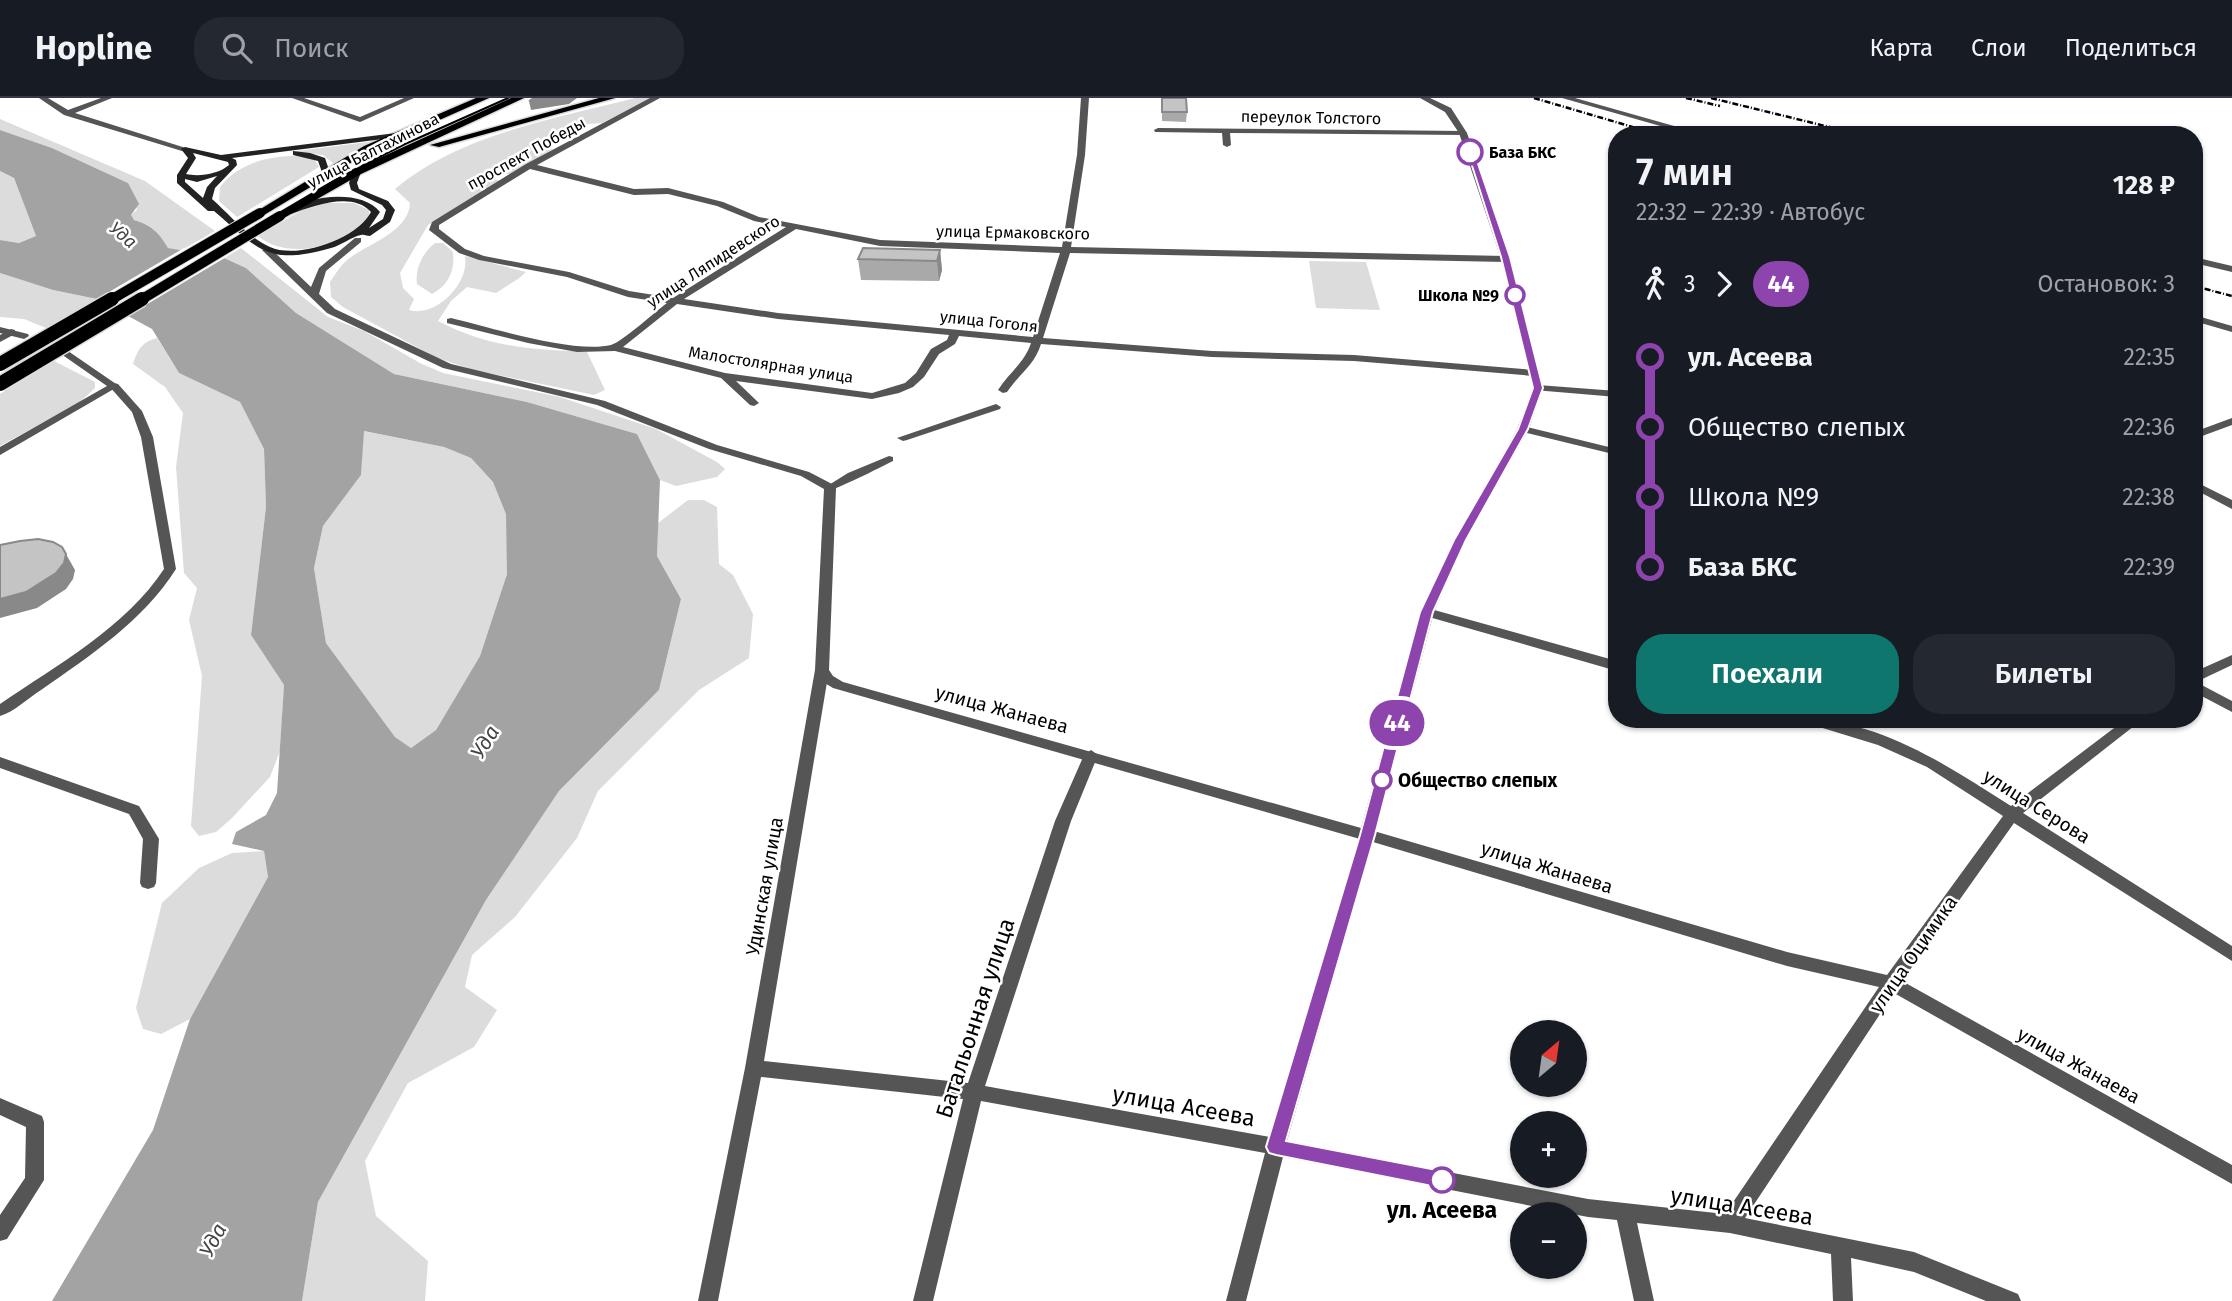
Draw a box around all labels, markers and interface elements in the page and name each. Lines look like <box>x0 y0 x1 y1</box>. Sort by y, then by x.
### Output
search box <box>194 17 684 80</box>
text: Hopline <box>35 28 152 68</box>
icon: search <box>218 29 256 67</box>
text: Поиск <box>274 33 349 64</box>
text: Карта <box>1869 34 1933 62</box>
text: Слои <box>1971 34 2027 62</box>
text: Поделиться <box>2065 34 2197 62</box>
street label: переулок Толстого <box>1241 107 1381 128</box>
street label: улица Балтахинова <box>304 109 442 192</box>
street label: проспект Победы <box>464 113 589 194</box>
marker: База БКС <box>1457 139 1483 165</box>
place label: База БКС <box>1489 143 1557 162</box>
text: 7 мин <box>1636 149 1733 195</box>
text: 128 ₽ <box>2113 170 2175 201</box>
text: 22:32 – 22:39 · Автобус <box>1636 198 1865 226</box>
street label: улица Ляпидевского <box>643 211 783 312</box>
water label: Уда <box>105 217 141 253</box>
street label: улица Ермаковского <box>936 222 1090 243</box>
icon: walk <box>1636 265 1674 303</box>
icon: forward <box>1705 265 1743 303</box>
text: 3 <box>1684 270 1695 298</box>
text: 44 <box>1767 270 1795 298</box>
text: Остановок: 3 <box>2038 270 2175 298</box>
marker: Школа №9 <box>1505 285 1525 305</box>
place label: Школа №9 <box>1418 286 1499 305</box>
street label: улица Гоголя <box>939 307 1039 336</box>
street label: Малостолярная улица <box>687 342 855 387</box>
text: ул. Асеева <box>1688 342 1813 373</box>
text: 22:35 <box>2124 343 2175 371</box>
text: Общество слепых <box>1688 412 1905 443</box>
text: 22:36 <box>2123 413 2175 441</box>
text: Школа №9 <box>1688 482 1819 513</box>
text: 22:38 <box>2122 483 2175 511</box>
text: База БКС <box>1688 552 1797 583</box>
text: 22:39 <box>2123 553 2175 581</box>
button: Поехали <box>1636 634 1899 714</box>
button: Билеты <box>1913 634 2175 714</box>
street label: улица Жанаева <box>933 681 1071 738</box>
line badge: 44 <box>1366 700 1428 746</box>
text: 44 <box>1383 709 1411 737</box>
water label: Уда <box>465 721 505 763</box>
street label: улица Серова <box>1979 764 2094 848</box>
place label: Общество слепых <box>1398 769 1558 792</box>
marker: Общество слепых <box>1372 770 1392 790</box>
street label: Удинская улица <box>741 815 788 957</box>
street label: улица Жанаева <box>1478 837 1616 898</box>
street label: улица Оцимика <box>1864 891 1962 1017</box>
street label: Батальонная улица <box>929 915 1021 1121</box>
north arrow <box>1510 1020 1587 1097</box>
map controls <box>1510 1020 1587 1279</box>
street label: улица Жанаева <box>2013 1022 2144 1109</box>
street label: улица Асеева <box>1111 1080 1257 1132</box>
button: + <box>1510 1111 1587 1188</box>
marker: ул. Асеева <box>1429 1167 1455 1193</box>
street label: улица Асеева <box>1669 1181 1815 1231</box>
place label: ул. Асеева <box>1386 1196 1497 1224</box>
button: − <box>1510 1202 1587 1279</box>
water label: Уда <box>193 1219 233 1261</box>

